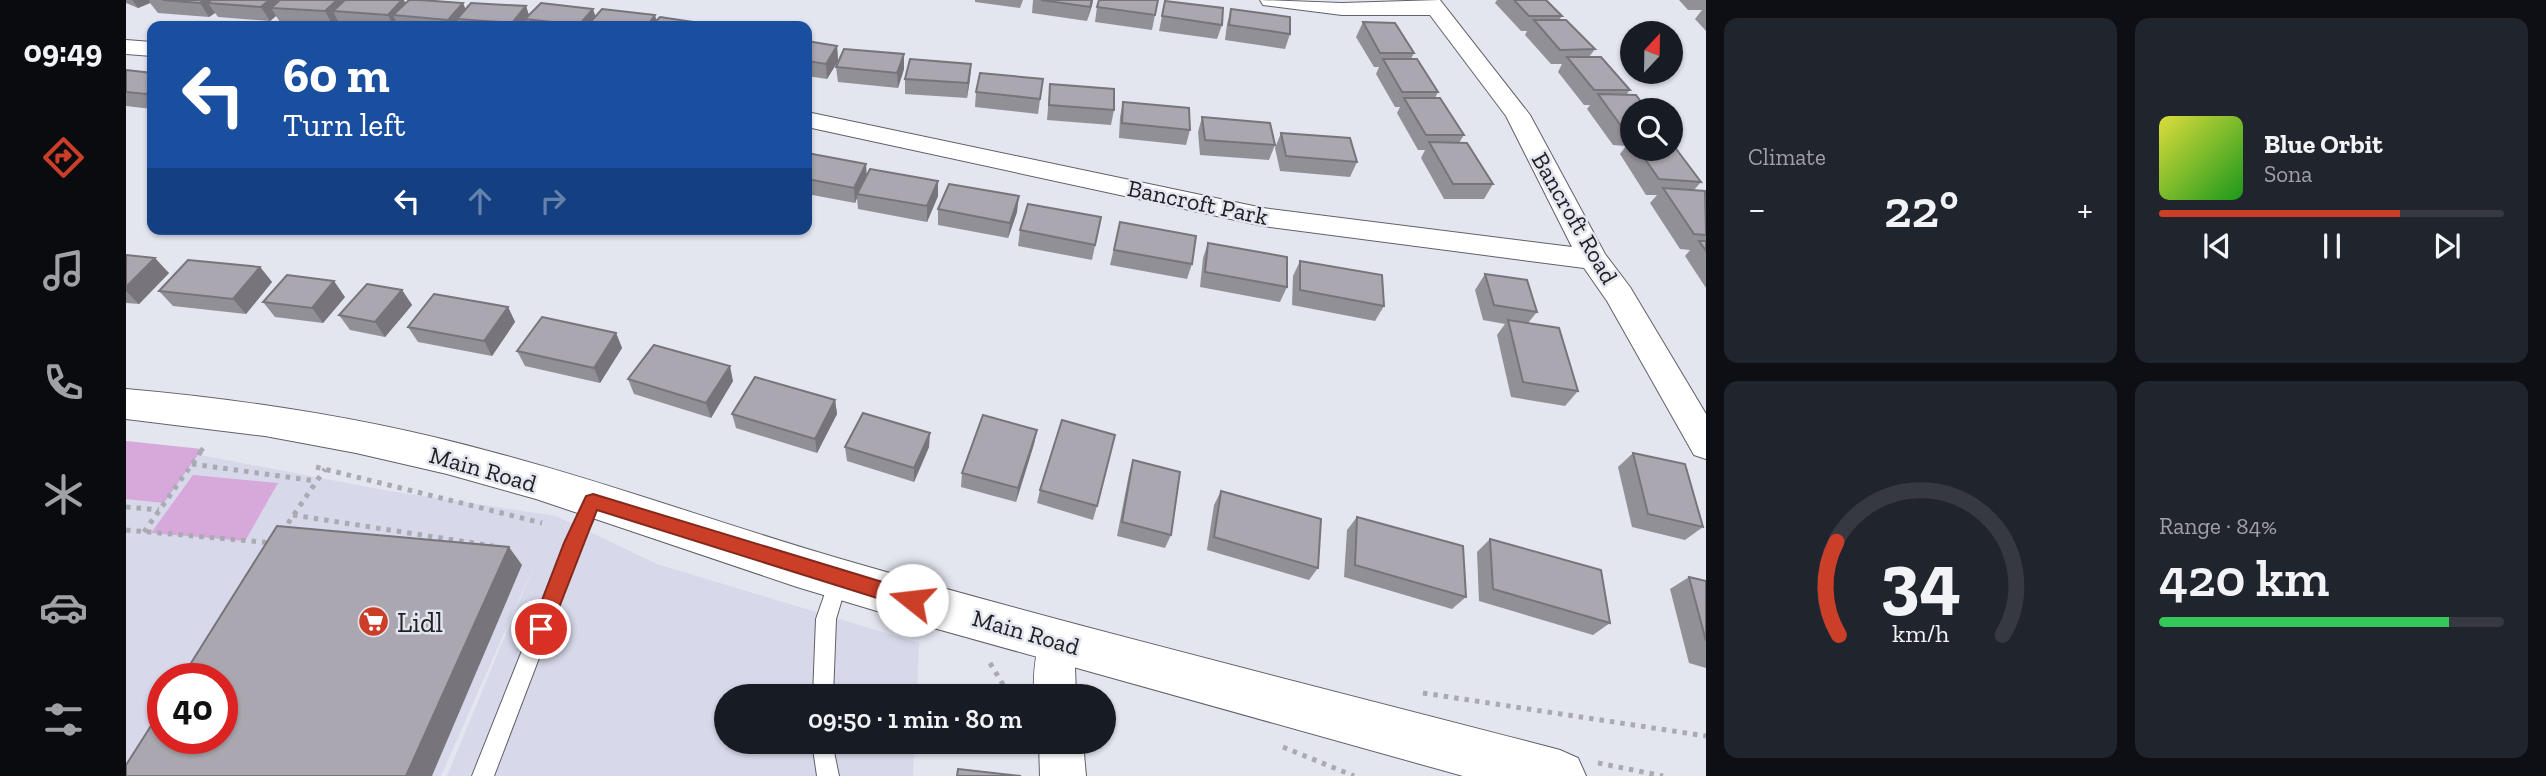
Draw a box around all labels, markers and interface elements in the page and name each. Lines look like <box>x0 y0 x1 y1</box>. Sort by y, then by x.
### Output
north arrow <box>1620 21 1684 84</box>
map controls <box>1620 21 1683 161</box>
text: 09:49 <box>24 32 102 70</box>
text: 60 m <box>283 46 390 105</box>
icon: left <box>168 49 259 140</box>
button: search <box>1620 98 1683 161</box>
text: Turn left <box>283 106 405 144</box>
text: Blue Orbit <box>2264 128 2383 160</box>
icon: directions <box>39 133 88 182</box>
text: Climate <box>1748 143 1826 171</box>
street label: Bancroft Road <box>1526 147 1624 289</box>
text: Sona <box>2264 160 2312 188</box>
street label: Bancroft Park <box>1125 173 1271 231</box>
text: 22° <box>1884 178 1959 240</box>
icon: left <box>388 182 426 220</box>
icon: ahead <box>461 182 499 220</box>
icon: right <box>534 182 572 220</box>
text: − <box>1748 186 1766 232</box>
text: + <box>2077 186 2093 232</box>
icon: previous <box>2198 227 2236 265</box>
icon: pause <box>2313 227 2351 265</box>
icon: next <box>2428 227 2466 265</box>
icon: music <box>39 246 88 295</box>
icon: phone <box>39 358 88 407</box>
street label: Main Road <box>426 440 540 498</box>
icon: climate <box>39 470 88 519</box>
text: Range · 84% <box>2159 512 2277 540</box>
text: 34 <box>1880 537 1961 625</box>
text: 420 km <box>2159 547 2329 609</box>
position arrow <box>875 563 949 637</box>
icon: car <box>39 583 88 632</box>
pin <box>511 599 571 659</box>
street label: Main Road <box>969 603 1083 661</box>
supermarket icon: Lidl <box>357 605 391 639</box>
place label: Lidl <box>397 606 443 639</box>
icon: arrive <box>522 610 560 648</box>
text: km/h <box>1892 618 1949 648</box>
speed limit sign: 40 <box>147 663 238 754</box>
icon: filters <box>39 695 88 744</box>
text: 09:50 · 1 min · 80 m <box>808 703 1022 735</box>

